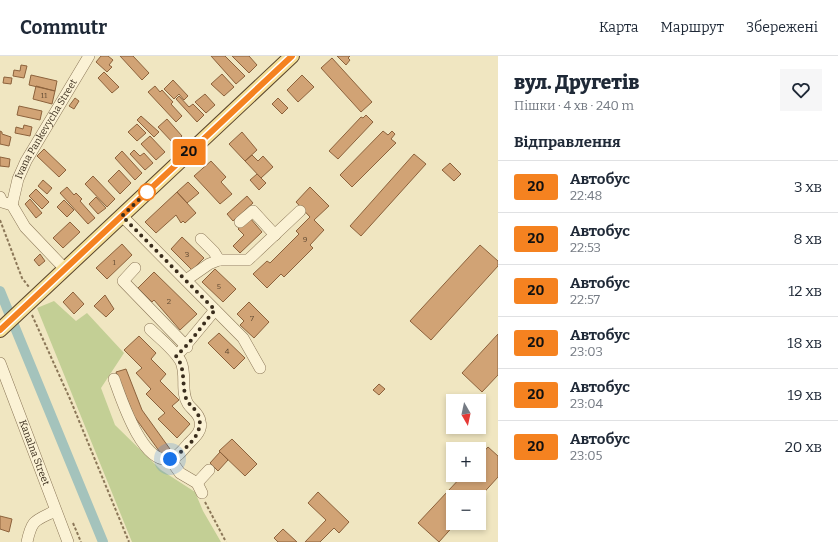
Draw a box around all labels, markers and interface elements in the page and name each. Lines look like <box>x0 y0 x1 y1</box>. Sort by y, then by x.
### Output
text: Commutr <box>20 16 107 39</box>
text: Карта <box>599 19 639 36</box>
text: Маршрут <box>661 19 724 36</box>
text: Збережені <box>746 19 818 36</box>
button: heart <box>780 69 822 111</box>
text: вул. Другетів <box>514 71 639 94</box>
street label: Ivana Pankevycha Street <box>13 77 80 181</box>
house number: 11 <box>41 91 48 100</box>
text: Пішки · 4 хв · 240 m <box>514 98 634 113</box>
text: Відправлення <box>514 133 621 151</box>
line badge: 20 <box>171 139 207 165</box>
text: 20 <box>181 143 197 160</box>
text: Автобус <box>570 170 630 188</box>
text: 20 <box>528 178 544 195</box>
text: 3 хв <box>794 178 822 196</box>
unlabelled marker <box>138 183 156 201</box>
text: 22:48 <box>570 188 602 203</box>
text: Автобус <box>570 222 630 240</box>
text: 20 <box>528 230 544 247</box>
text: 8 хв <box>793 230 822 248</box>
house number: 9 <box>303 235 308 244</box>
text: 22:53 <box>570 240 601 255</box>
house number: 3 <box>185 250 190 259</box>
house number: 1 <box>112 258 116 267</box>
text: Автобус <box>570 274 630 292</box>
house number: 5 <box>217 282 221 291</box>
text: 20 <box>528 282 544 299</box>
text: 12 хв <box>788 282 822 300</box>
text: 22:57 <box>570 292 600 307</box>
house number: 2 <box>167 297 171 306</box>
house number: 7 <box>250 314 254 323</box>
text: Автобус <box>570 326 630 344</box>
text: 20 <box>528 334 544 351</box>
text: 18 хв <box>787 334 822 352</box>
text: 23:03 <box>570 344 603 359</box>
house number: 4 <box>225 347 230 356</box>
text: Автобус <box>570 378 630 396</box>
text: 20 <box>528 386 544 403</box>
text: 19 хв <box>788 386 822 404</box>
north arrow <box>446 394 486 434</box>
map controls <box>446 394 486 530</box>
text: 23:04 <box>570 396 603 411</box>
street label: Kanalna Street <box>16 418 52 487</box>
text: Автобус <box>570 430 630 448</box>
text: 20 <box>528 438 544 455</box>
text: 20 хв <box>785 438 822 456</box>
button: + <box>446 442 486 482</box>
text: 23:05 <box>570 448 603 463</box>
your location <box>160 449 180 469</box>
button: − <box>446 490 486 530</box>

